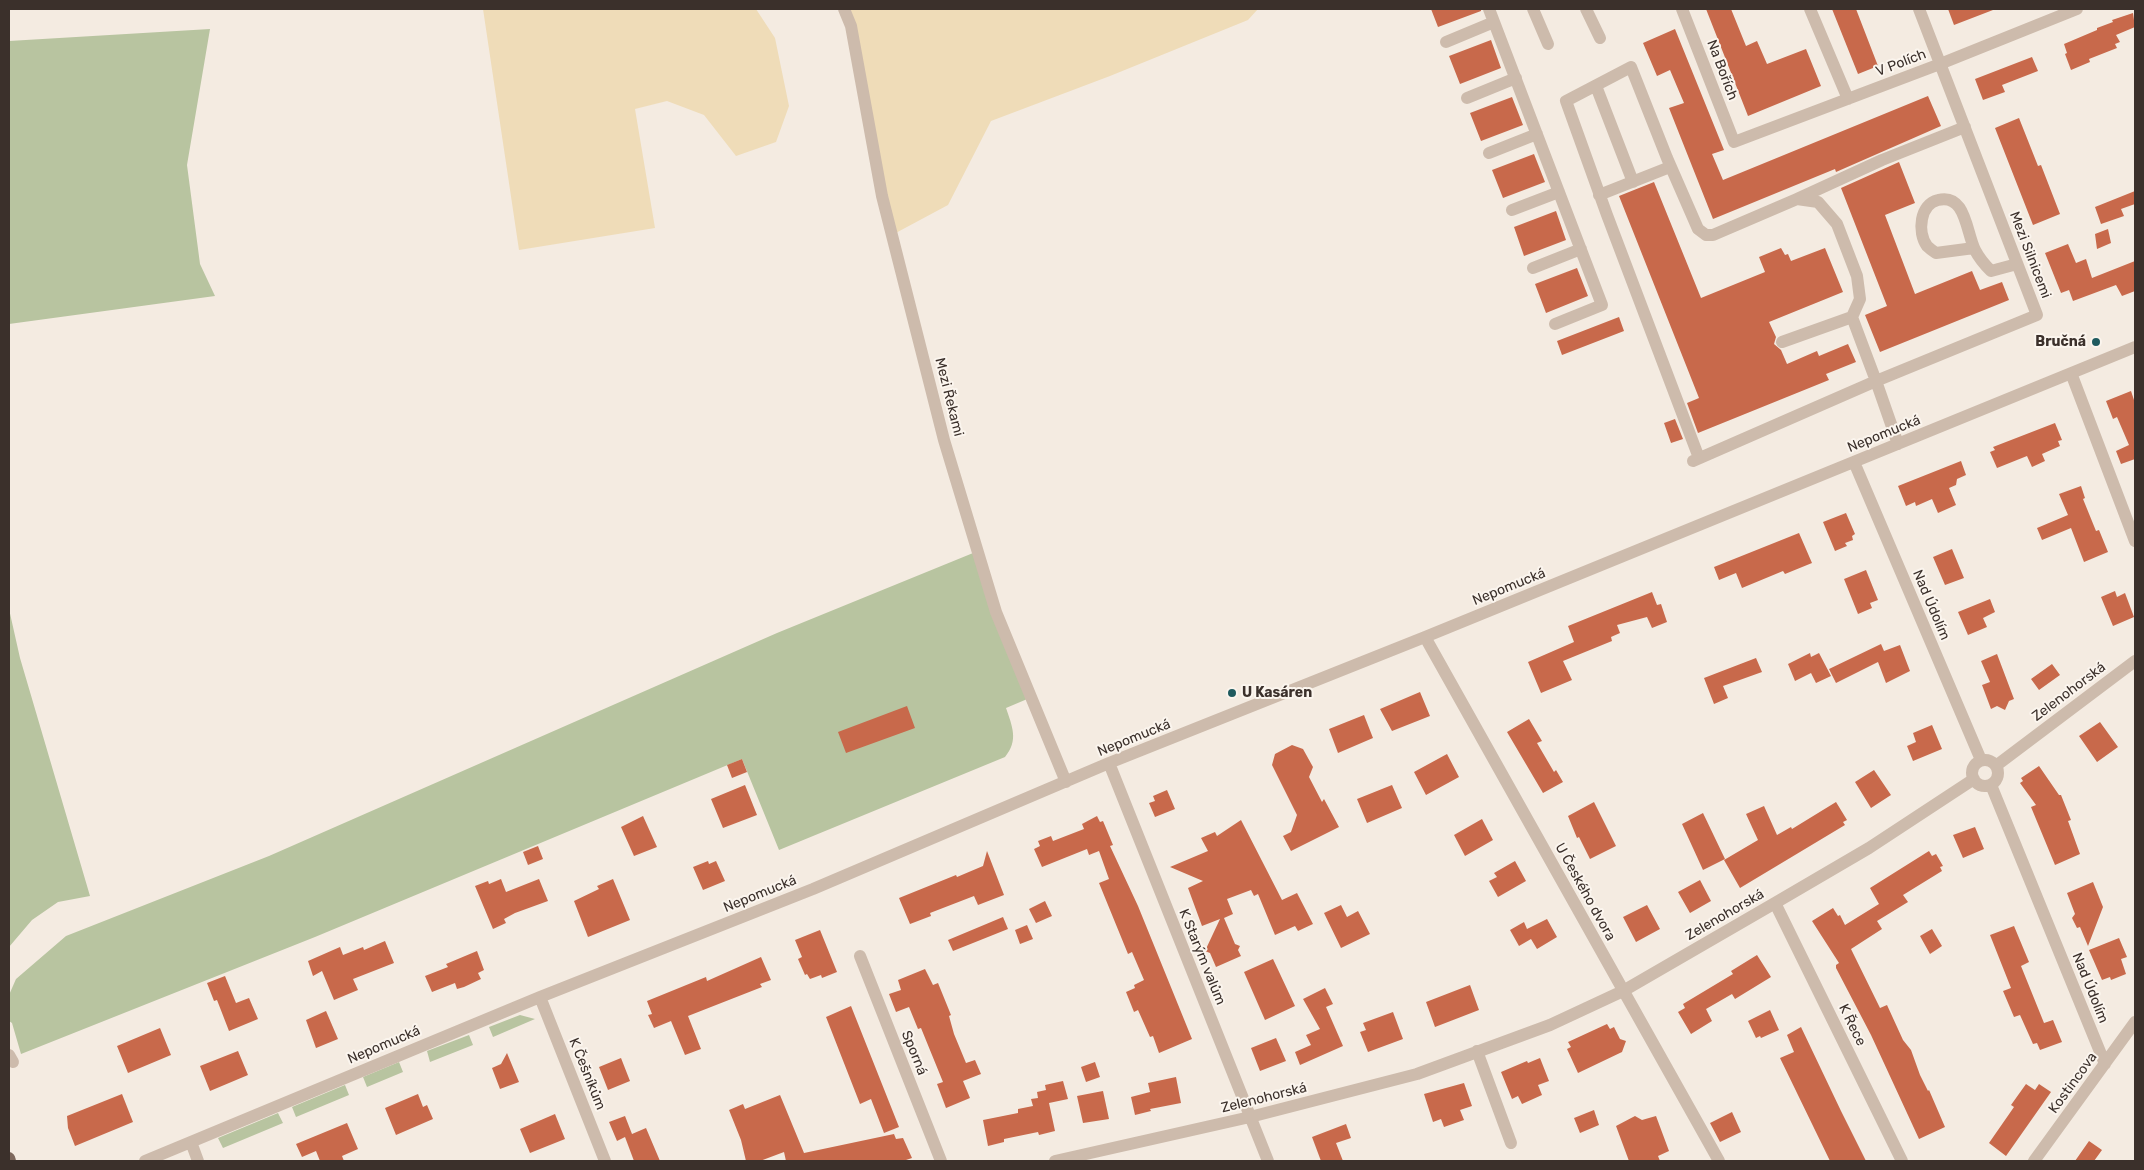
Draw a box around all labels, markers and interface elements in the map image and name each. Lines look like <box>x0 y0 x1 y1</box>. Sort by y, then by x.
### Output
street label: Na Bořích <box>1703 37 1741 103</box>
street label: V Polích <box>1873 46 1929 80</box>
street label: Mezi Silnicemi <box>2006 209 2054 301</box>
place label: Bručná <box>2035 334 2086 350</box>
marker: Bručná <box>2090 336 2102 348</box>
street label: Mezi Řekami <box>931 356 967 438</box>
street label: Nepomucká <box>1845 412 1923 456</box>
street label: Nepomucká <box>1470 565 1548 609</box>
street label: Nad Údolím <box>1909 567 1953 643</box>
street label: Zelenohorská <box>2029 659 2109 725</box>
place label: U Kasáren <box>1242 685 1312 701</box>
marker: U Kasáren <box>1226 687 1238 699</box>
street label: Nepomucká <box>1095 716 1173 760</box>
street label: U Českého dvora <box>1551 840 1619 944</box>
street label: Nepomucká <box>721 872 799 916</box>
street label: Zelenohorská <box>1683 886 1767 944</box>
street label: K Starým valům <box>1175 906 1229 1008</box>
street label: Nad Údolím <box>2068 950 2112 1026</box>
street label: K Řece <box>1835 1001 1869 1049</box>
street label: Nepomucká <box>345 1022 423 1068</box>
street label: Sporná <box>897 1028 931 1078</box>
street label: K Češníkům <box>565 1036 609 1112</box>
street label: Kostincova <box>2045 1049 2101 1117</box>
street label: Zelenohorská <box>1219 1079 1309 1117</box>

